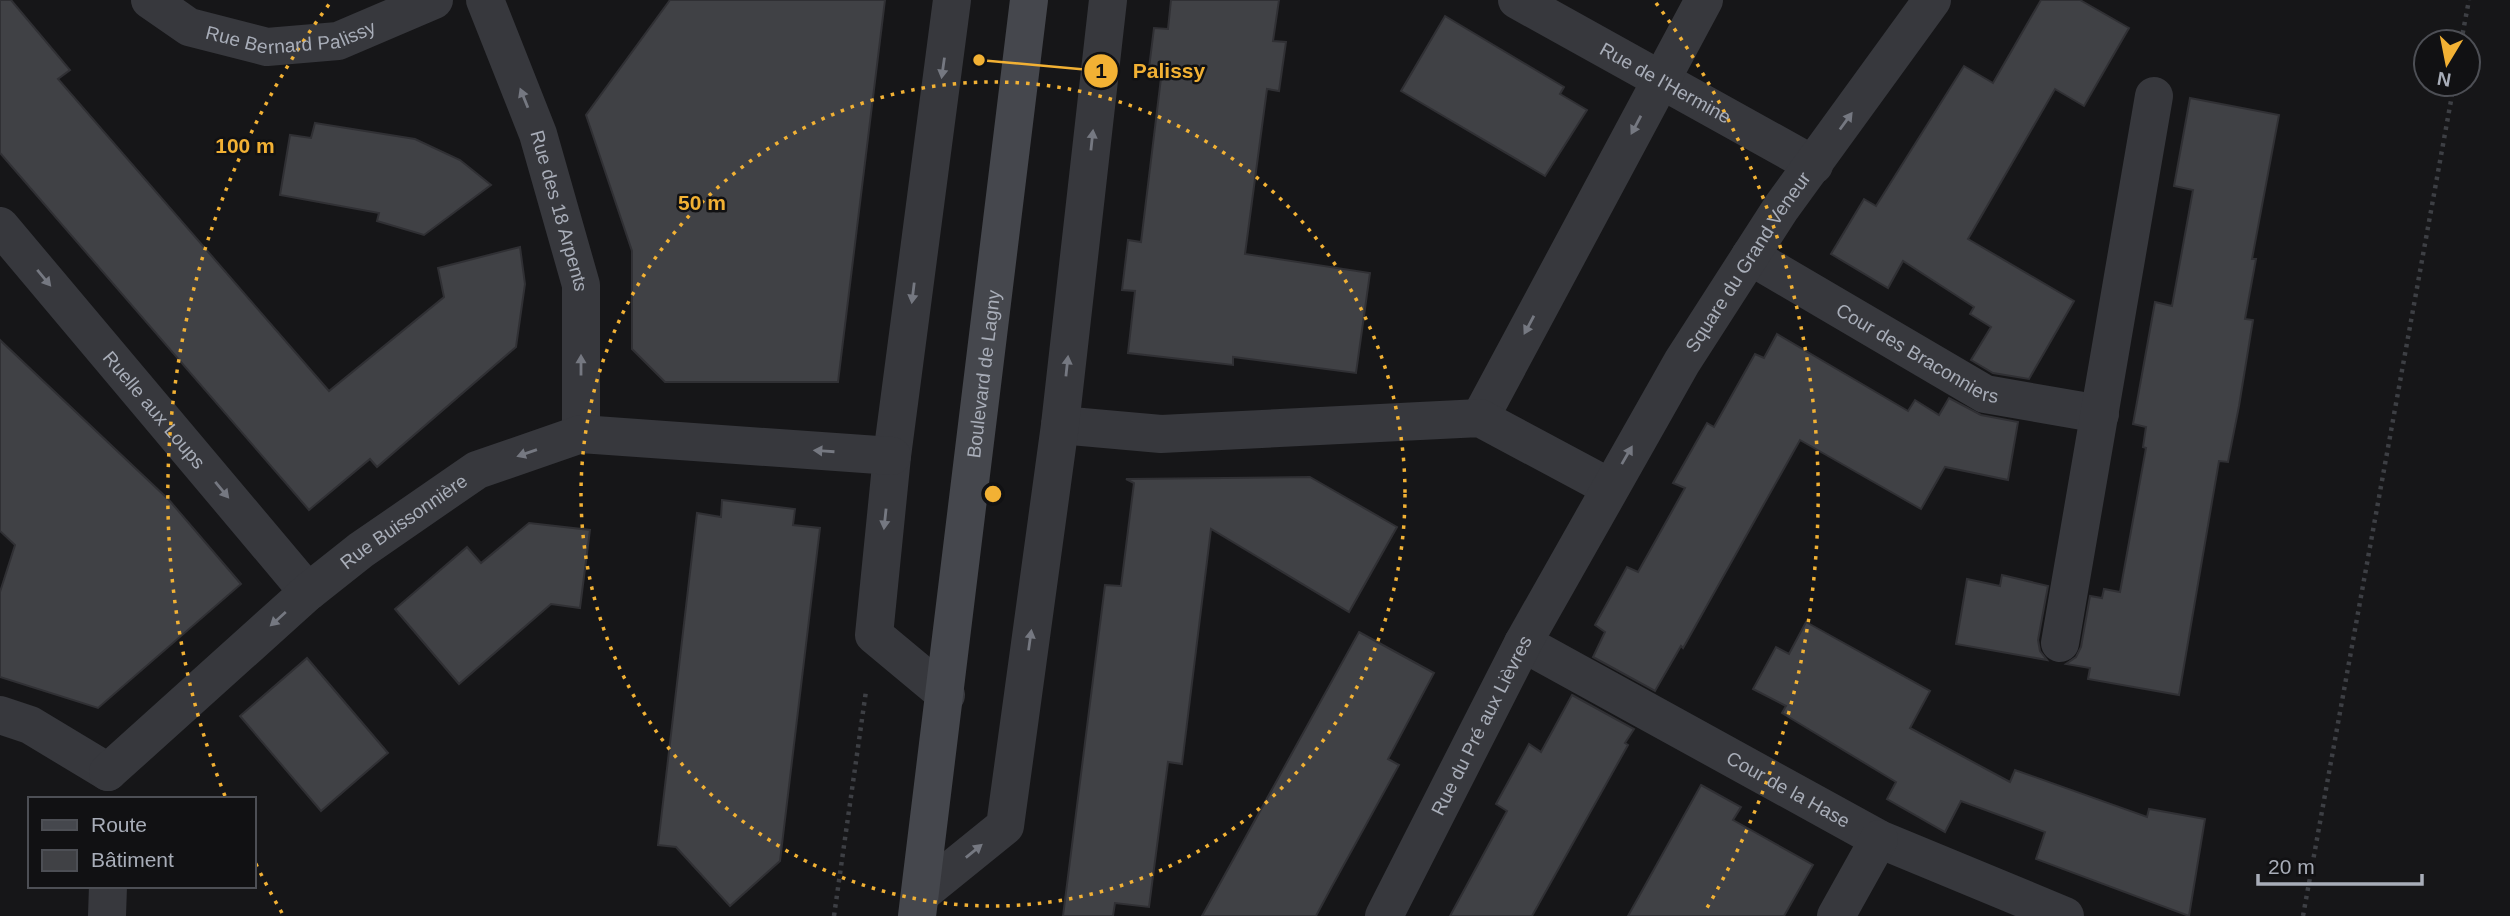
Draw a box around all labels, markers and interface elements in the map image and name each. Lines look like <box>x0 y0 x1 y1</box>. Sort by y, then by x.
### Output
street label: Rue Bernard Palissy <box>204 16 379 58</box>
north arrow <box>2412 28 2482 98</box>
street label: Rue de l'Hermine <box>1596 38 1734 128</box>
callout: Palissy <box>1084 50 1219 92</box>
one-way arrow <box>937 57 948 79</box>
text: 1 <box>1095 59 1107 82</box>
text: Palissy <box>1133 59 1206 82</box>
text: N <box>2436 68 2453 91</box>
one-way arrow <box>518 87 529 108</box>
one-way arrow <box>1838 112 1852 130</box>
one-way arrow <box>1630 115 1642 134</box>
street label: Rue des 18 Arpents <box>526 128 591 291</box>
one-way arrow <box>1087 129 1098 151</box>
text: 100 m <box>215 134 275 157</box>
street label: Square du Grand Veneur <box>1681 167 1815 356</box>
text: 50 m <box>678 191 726 214</box>
one-way arrow <box>36 270 51 287</box>
one-way arrow <box>907 282 918 304</box>
street label: Boulevard de Lagny <box>963 288 1005 459</box>
street label: Cour des Braconniers <box>1832 299 2000 407</box>
one-way arrow <box>1523 316 1535 335</box>
street label: Ruelle aux Loups <box>99 347 209 473</box>
one-way arrow <box>575 354 587 376</box>
one-way arrow <box>1061 355 1072 377</box>
one-way arrow <box>812 445 834 456</box>
one-way arrow <box>1621 445 1634 464</box>
one-way arrow <box>516 448 537 459</box>
street label: Rue Buissonnière <box>336 470 471 573</box>
one-way arrow <box>214 481 229 498</box>
centre of rings <box>981 482 1005 506</box>
one-way arrow <box>880 508 891 530</box>
one-way arrow <box>269 611 287 627</box>
one-way arrow <box>1025 629 1036 651</box>
street label: Rue du Pré aux Lièvres <box>1427 632 1536 819</box>
street label: Cour de la Hase <box>1723 747 1853 832</box>
legend <box>28 797 256 888</box>
text: Route <box>91 813 147 836</box>
scale bar <box>2258 842 2422 886</box>
one-way arrow <box>965 844 982 859</box>
text: Bâtiment <box>91 848 174 871</box>
text: 20 m <box>2268 855 2315 878</box>

